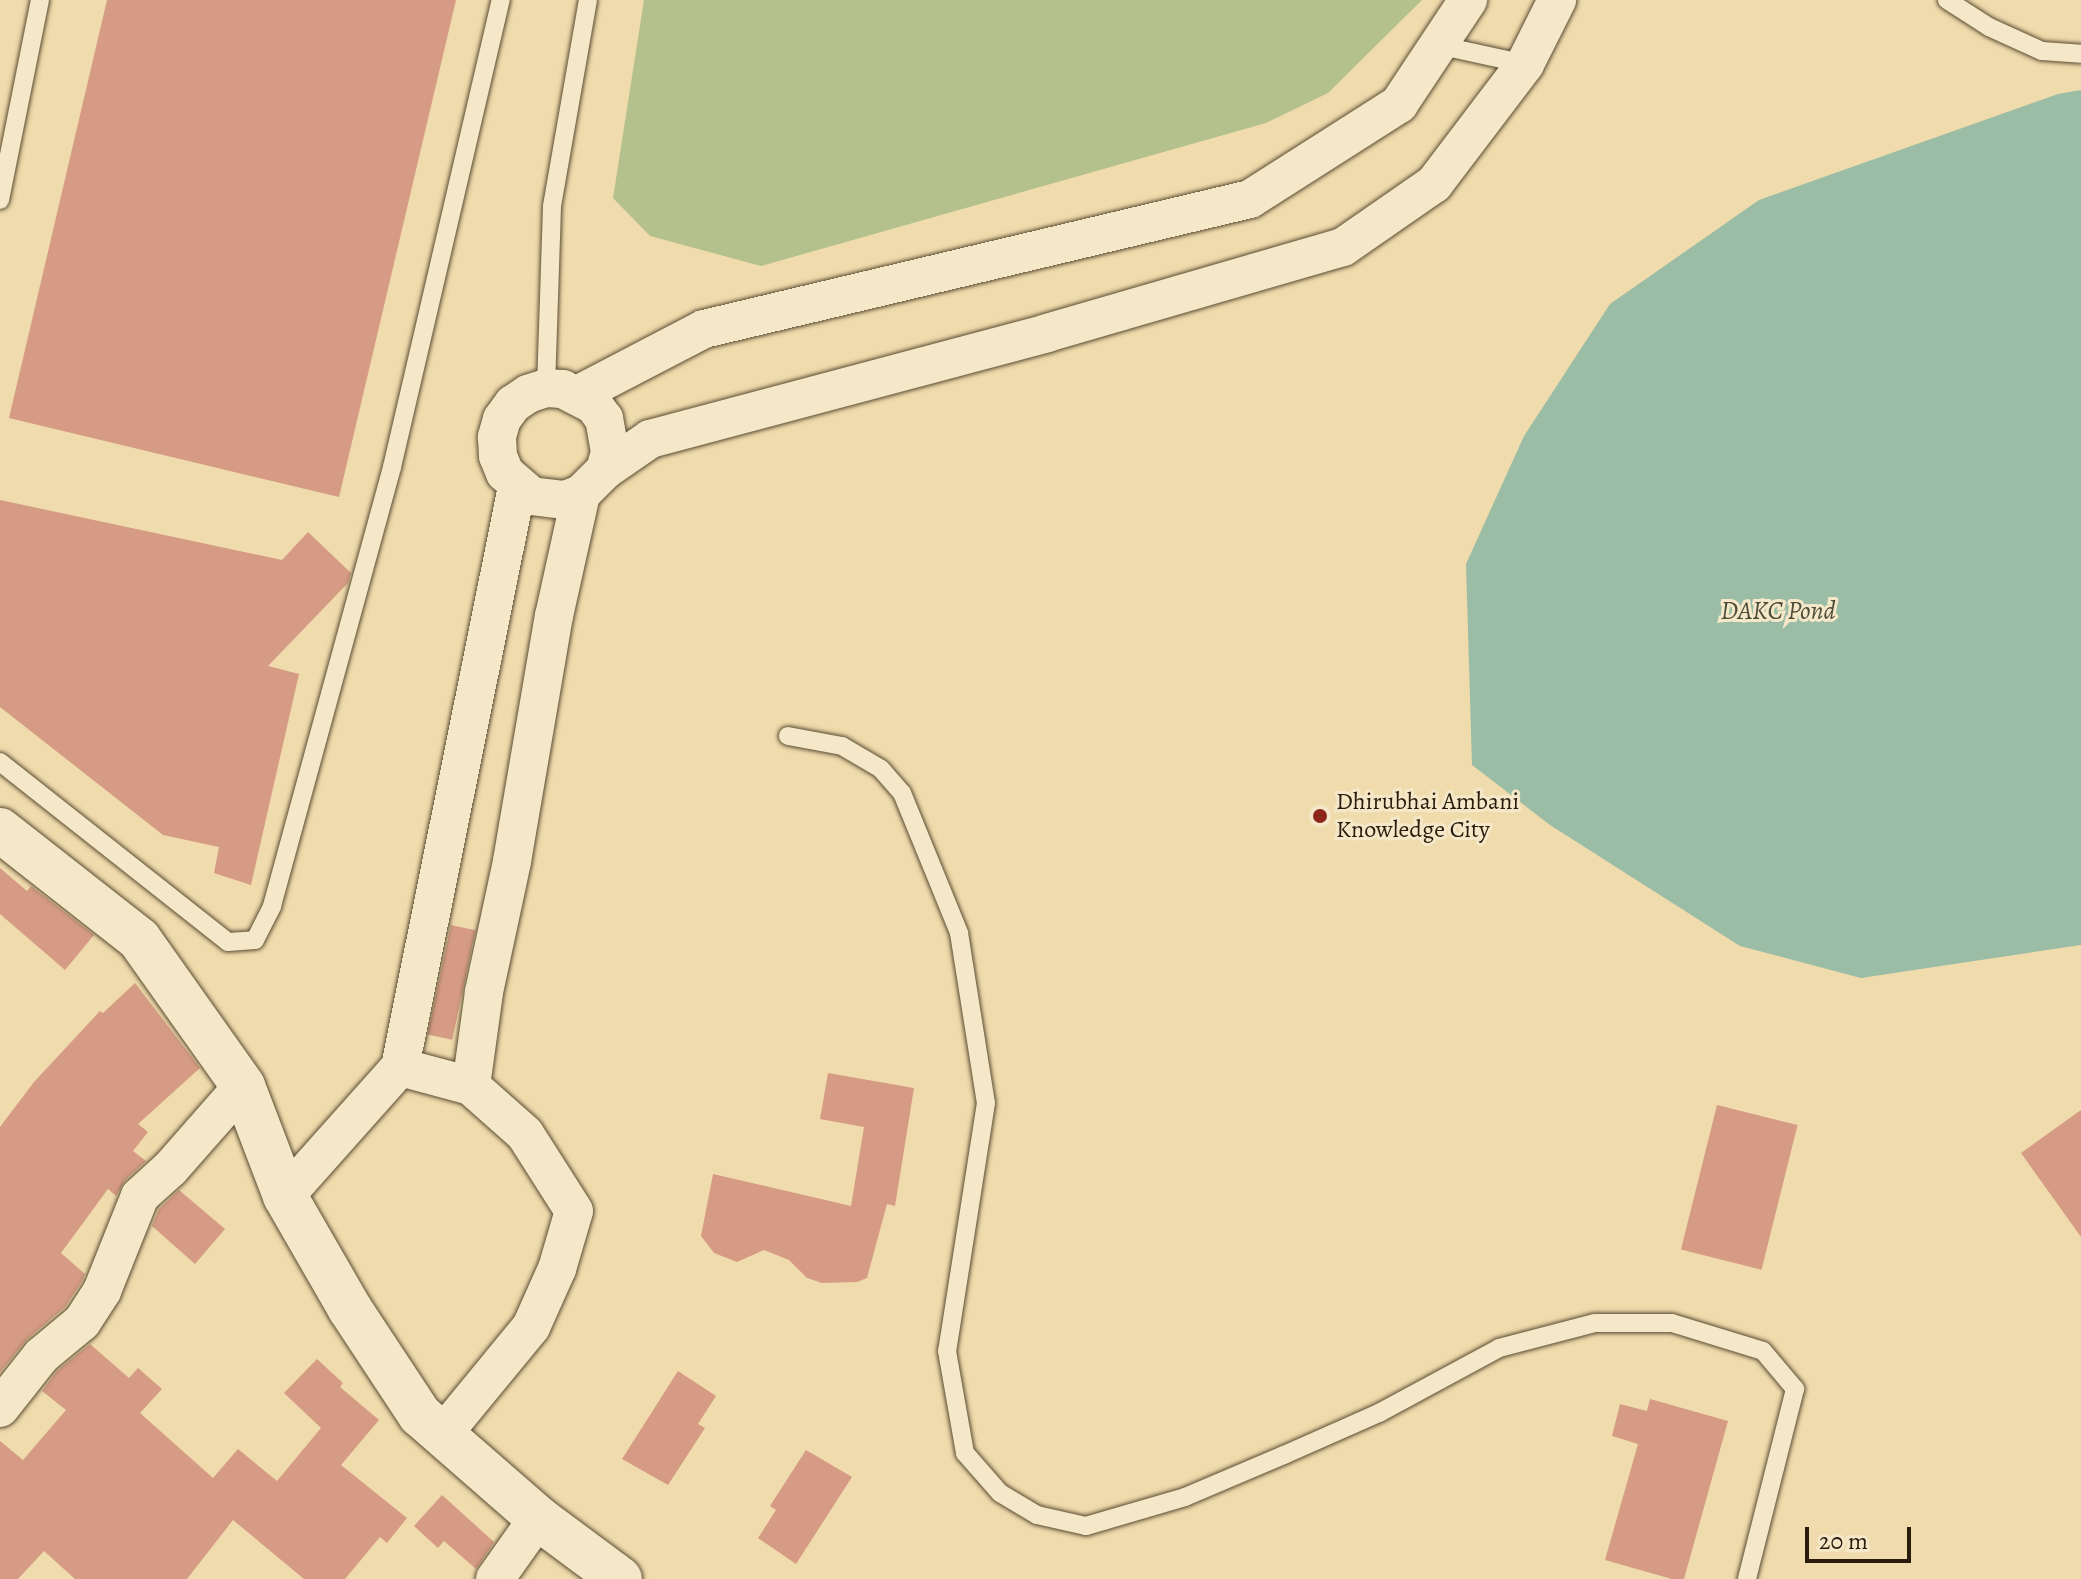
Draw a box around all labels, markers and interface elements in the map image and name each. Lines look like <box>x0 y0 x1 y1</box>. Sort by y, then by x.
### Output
water label: DAKC Pond <box>1721 595 1835 627</box>
place label: Dhirubhai Ambani Knowledge City <box>1336 788 1519 844</box>
marker: Dhirubhai Ambani Knowledge City <box>1311 807 1329 825</box>
scale bar <box>1809 1511 1915 1561</box>
text: 20 m <box>1819 1525 1868 1557</box>

